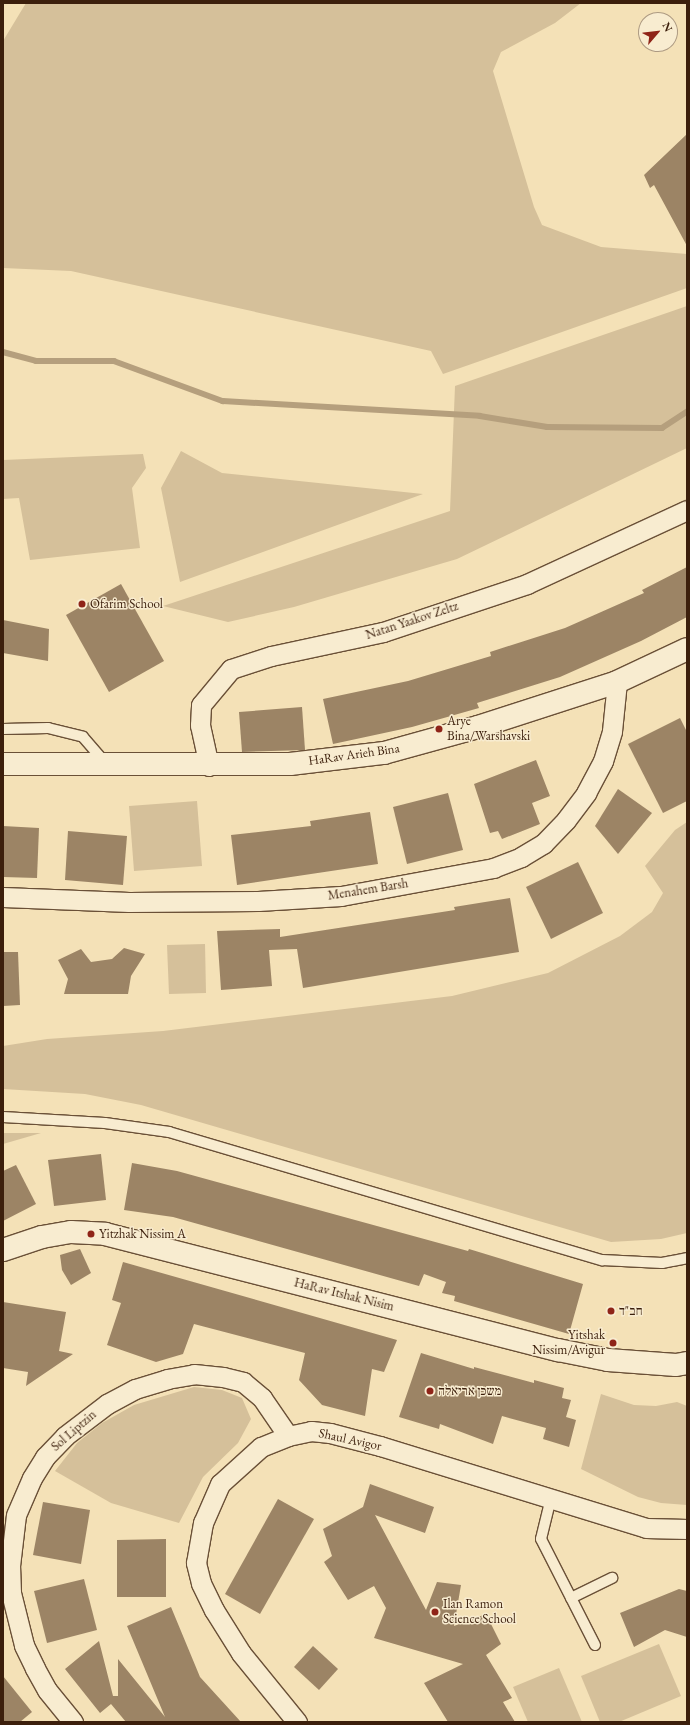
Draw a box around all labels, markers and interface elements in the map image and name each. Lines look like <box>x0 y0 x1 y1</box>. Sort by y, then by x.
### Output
north arrow <box>638 12 678 52</box>
text: N <box>659 20 676 34</box>
place label: Ofarim School <box>90 596 163 612</box>
marker: Ofarim School <box>77 599 87 609</box>
street label: Natan Yaakov Zeltz <box>364 599 460 643</box>
place label: Arye Bina/Warshavski <box>447 714 530 745</box>
marker: Arye Bina/Warshavski <box>434 724 444 734</box>
street label: HaRav Arieh Bina <box>307 741 401 769</box>
street label: Menahem Barsh <box>327 876 409 904</box>
place label: Yitzhak Nissim A <box>99 1226 186 1242</box>
marker: Yitzhak Nissim A <box>86 1229 96 1239</box>
street label: HaRav Itshak Nisim <box>292 1275 396 1315</box>
place label: חב"ד <box>619 1303 643 1319</box>
marker: חב"ד <box>606 1306 616 1316</box>
place label: Yitshak Nissim/Avigur <box>532 1328 605 1359</box>
marker: Yitshak Nissim/Avigur <box>608 1338 618 1348</box>
place label: משכן אריאלה <box>438 1383 502 1399</box>
marker: משכן אריאלה <box>425 1386 435 1396</box>
street label: Sol Liptzin <box>48 1407 100 1455</box>
street label: Shaul Avigor <box>317 1426 383 1454</box>
place label: Ilan Ramon Science School <box>443 1597 516 1628</box>
marker: Ilan Ramon Science School <box>430 1607 440 1617</box>

